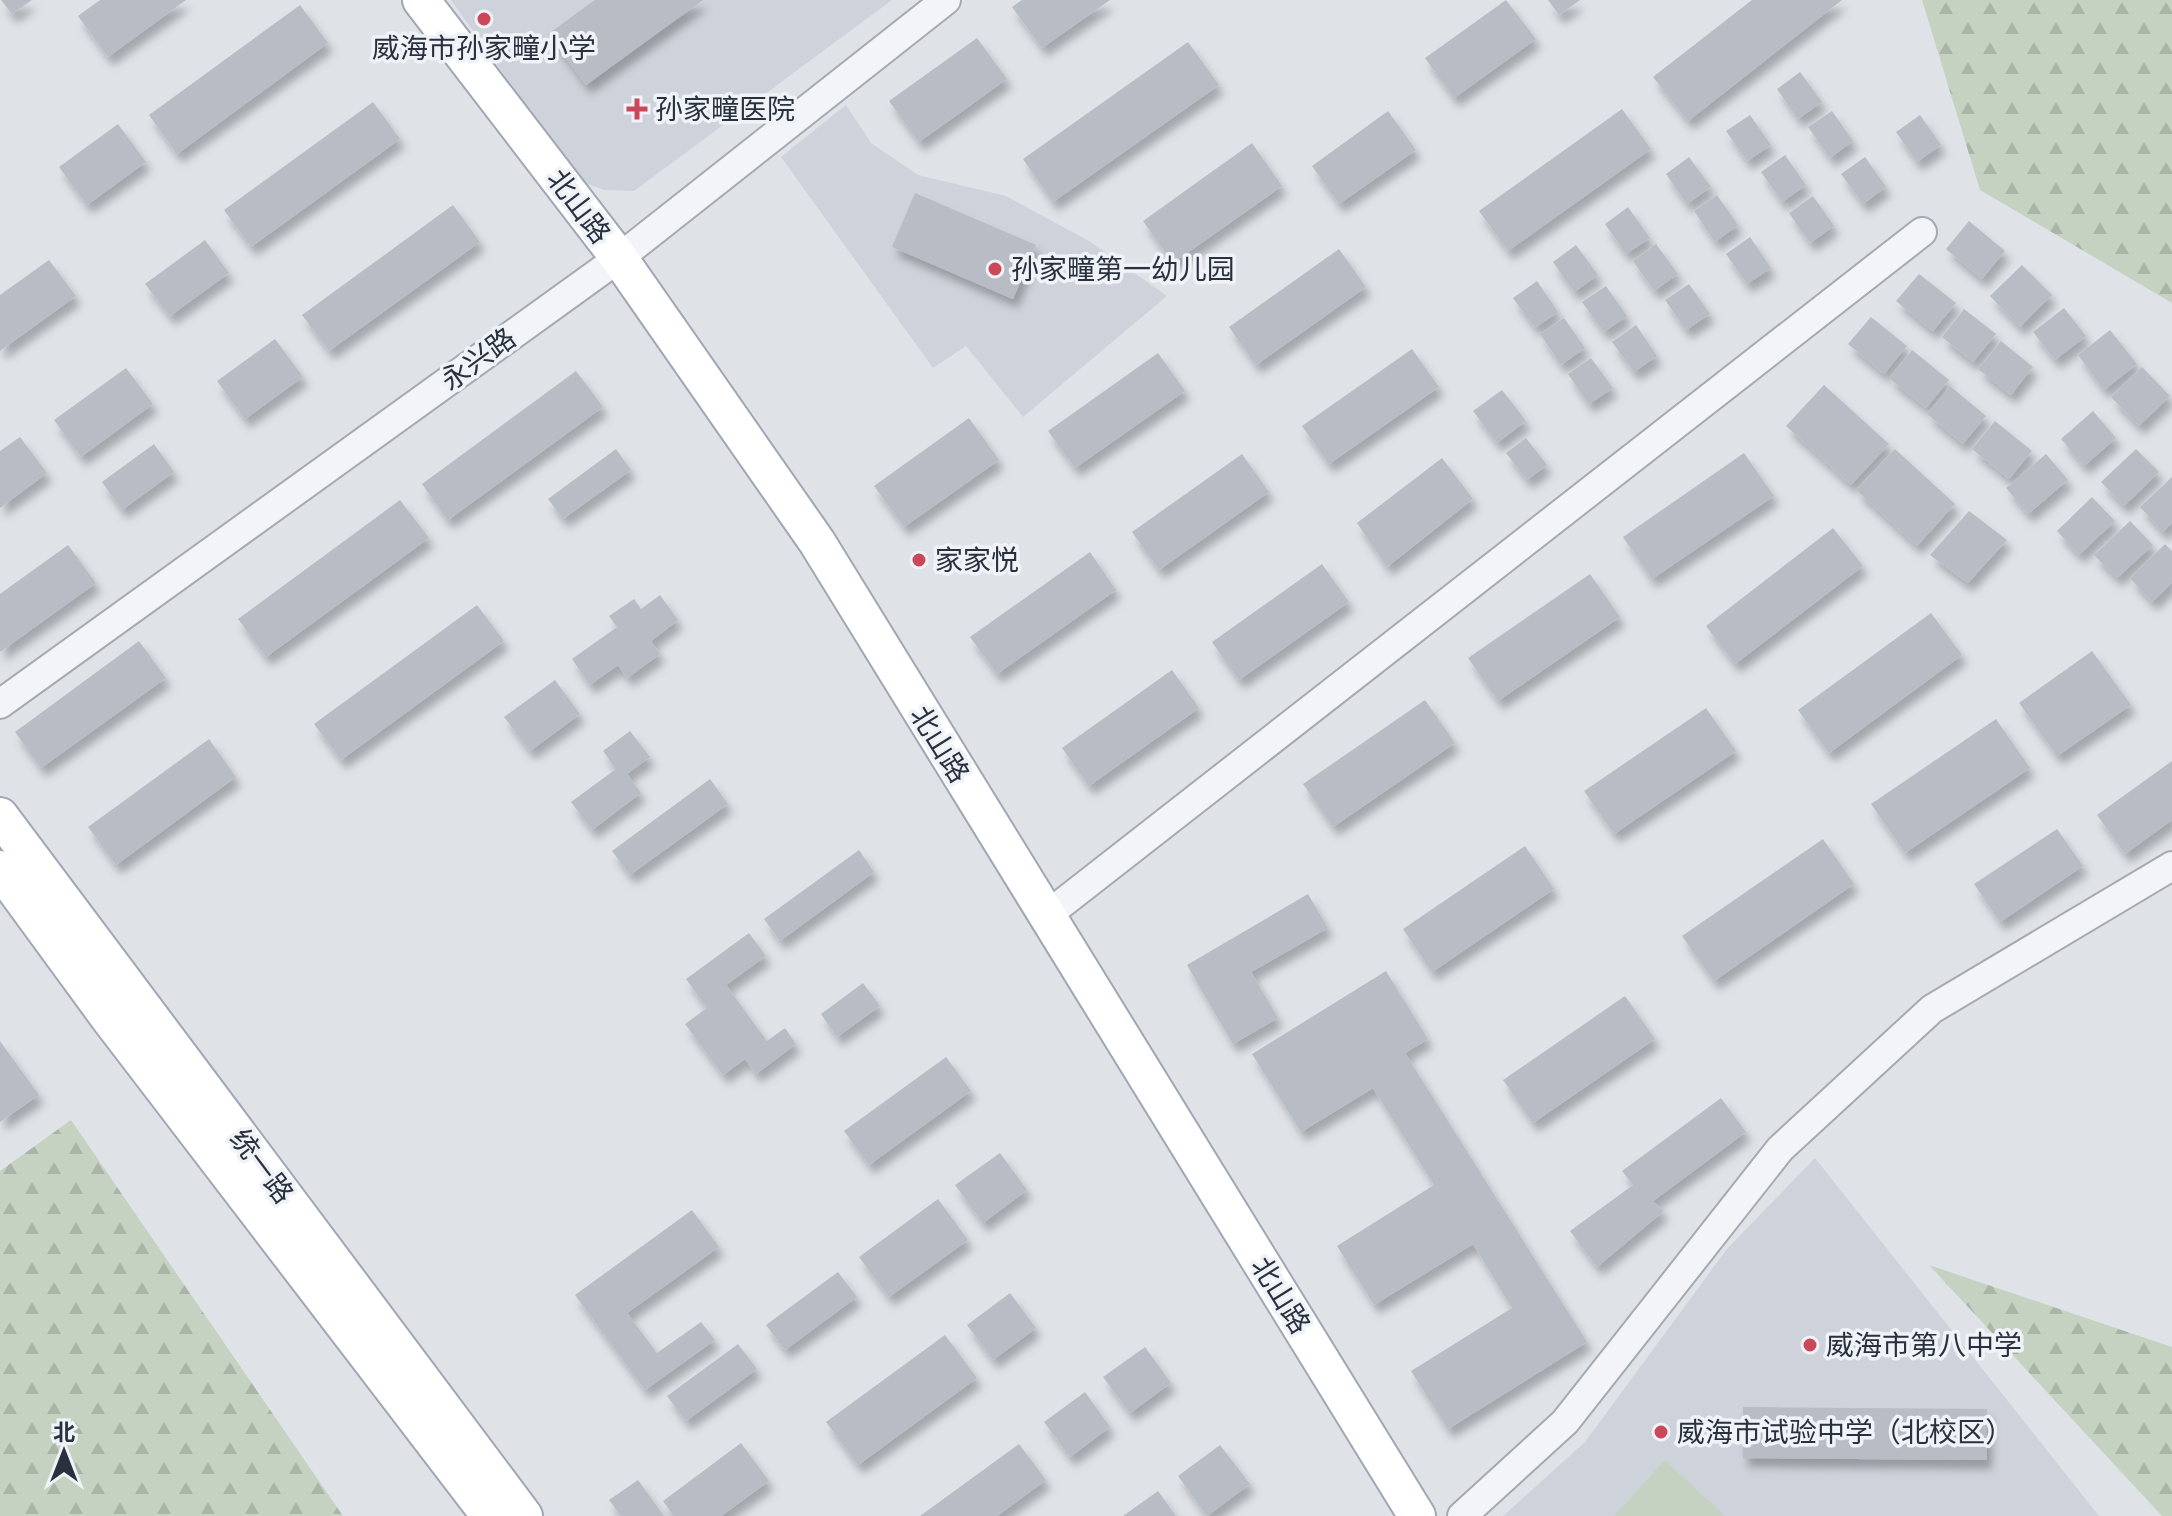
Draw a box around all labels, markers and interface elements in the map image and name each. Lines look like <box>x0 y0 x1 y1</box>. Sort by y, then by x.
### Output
marker: 威海市孙家疃小学 <box>475 10 493 28</box>
place label: 威海市孙家疃小学 <box>372 30 596 64</box>
place label: 孙家疃医院 <box>655 91 795 125</box>
marker: 孙家疃医院 <box>626 98 648 120</box>
street label: 北山路 <box>541 162 619 249</box>
place label: 孙家疃第一幼儿园 <box>1011 251 1235 285</box>
marker: 孙家疃第一幼儿园 <box>986 260 1004 278</box>
street label: 永兴路 <box>433 320 521 397</box>
place label: 家家悦 <box>935 542 1019 576</box>
marker: 家家悦 <box>910 551 928 569</box>
street label: 北山路 <box>904 699 978 788</box>
street label: 统一路 <box>224 1122 302 1209</box>
street label: 北山路 <box>1245 1250 1319 1339</box>
place label: 威海市第八中学 <box>1826 1327 2022 1361</box>
marker: 威海市第八中学 <box>1801 1336 1819 1354</box>
north arrow <box>24 1412 104 1492</box>
place label: 威海市试验中学（北校区） <box>1677 1414 2013 1448</box>
text: 北 <box>53 1418 75 1444</box>
marker: 威海市试验中学（北校区） <box>1652 1423 1670 1441</box>

